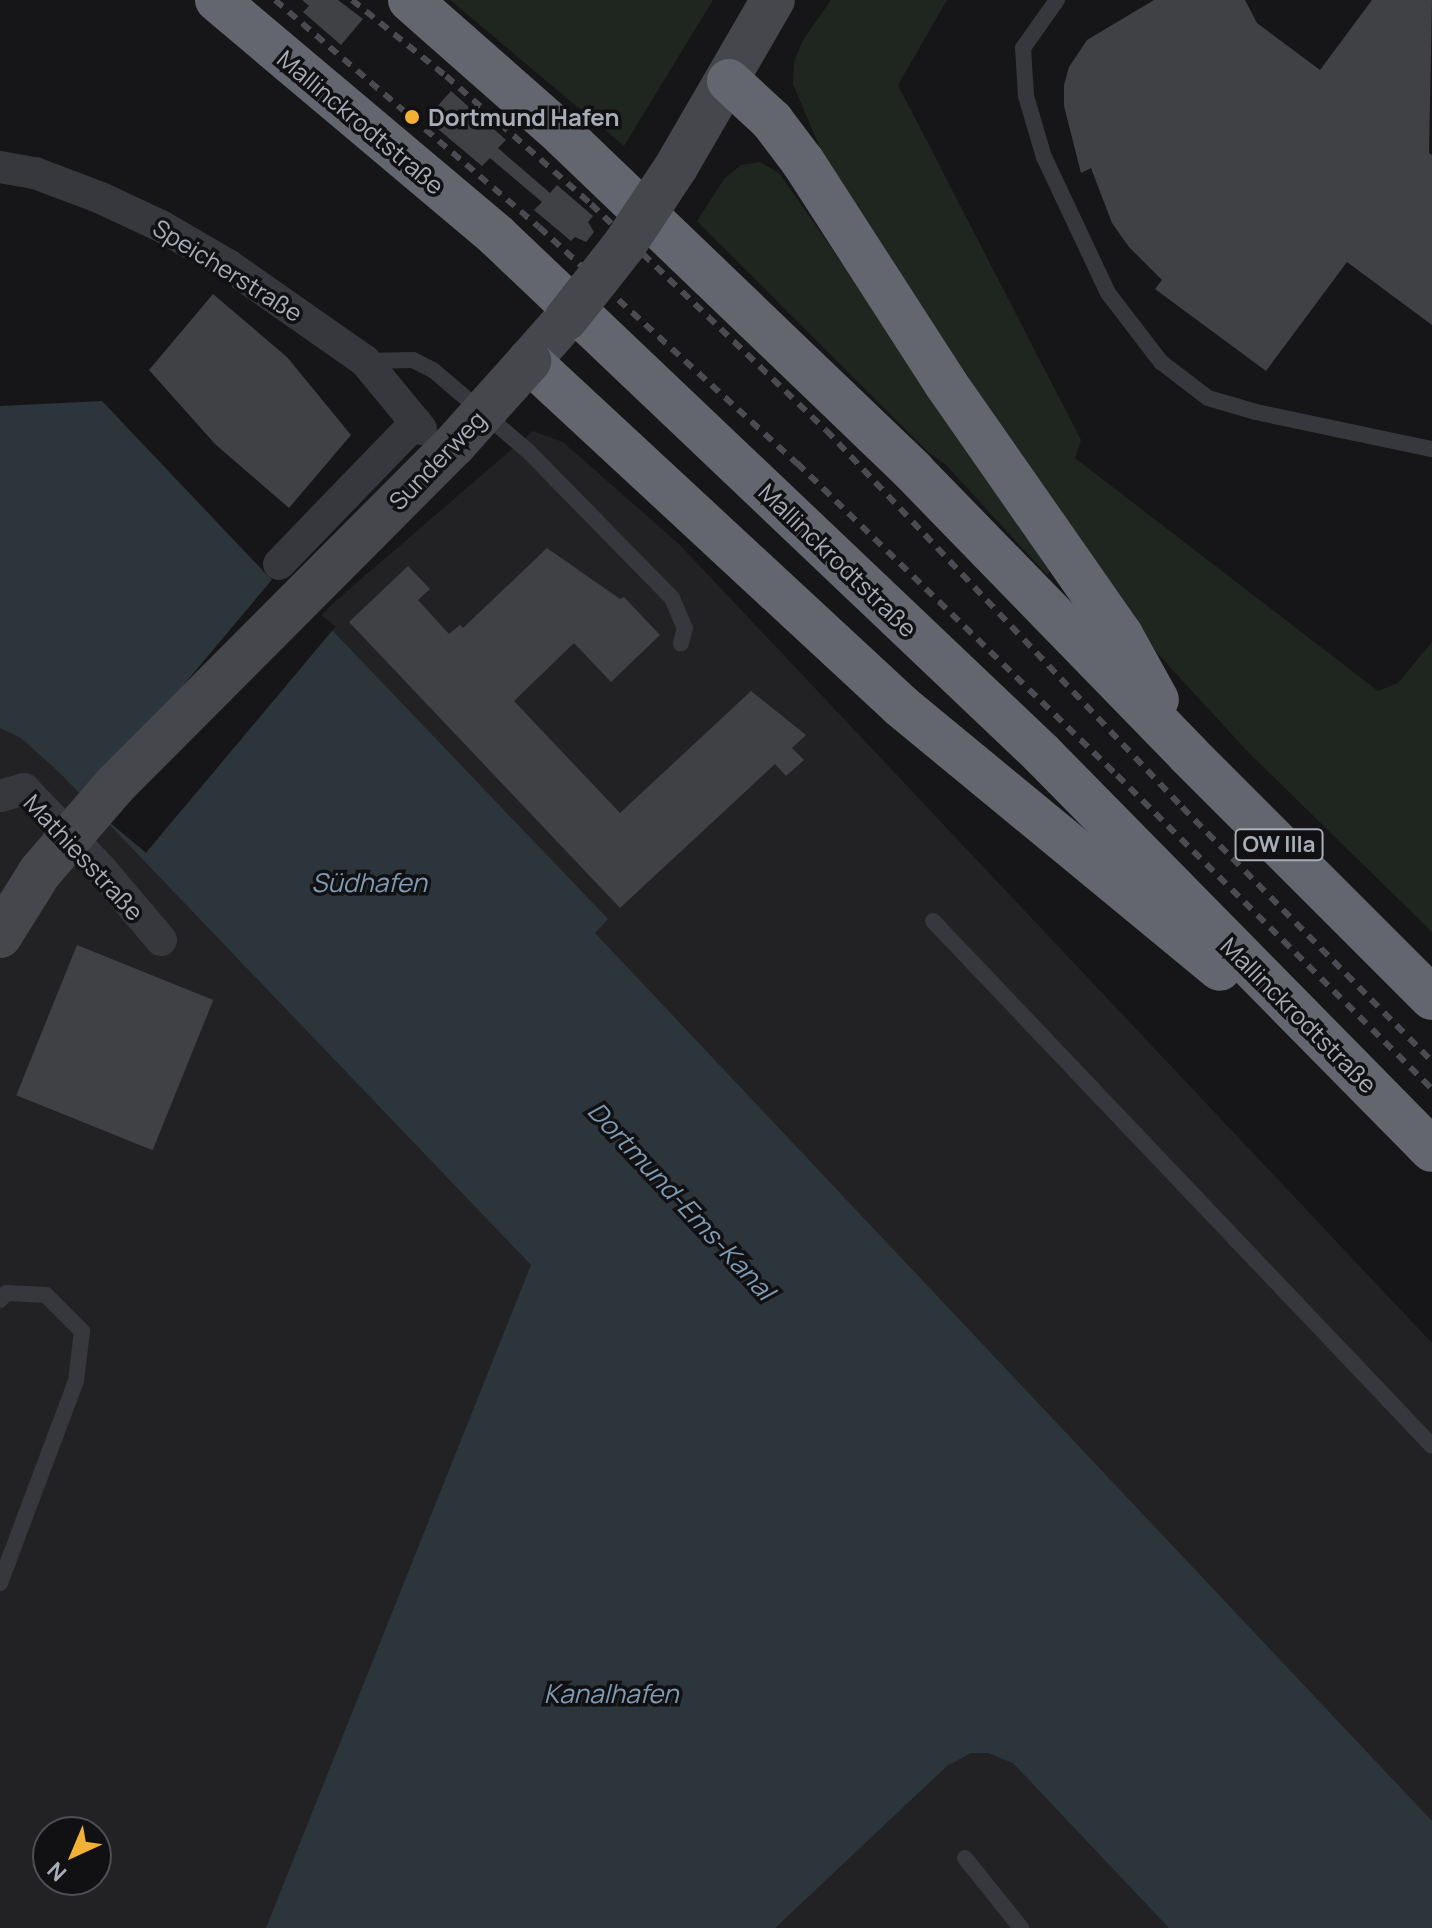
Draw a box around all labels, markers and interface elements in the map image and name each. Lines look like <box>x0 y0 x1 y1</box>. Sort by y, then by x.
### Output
street label: Mallinckrodtstraße <box>272 44 450 200</box>
place label: Dortmund Hafen <box>428 103 619 131</box>
marker: Dortmund Hafen <box>403 108 421 126</box>
street label: Speicherstraße <box>148 213 308 327</box>
street label: Sunderweg <box>383 405 491 515</box>
street label: Mallinckrodtstraße <box>753 477 923 643</box>
street label: Mathiesstraße <box>18 788 150 926</box>
road number: OW IIIa <box>1233 827 1325 863</box>
water label: Südhafen <box>311 867 427 899</box>
street label: Mallinckrodtstraße <box>1215 931 1383 1099</box>
water label: Dortmund-Ems-Kanal <box>581 1096 781 1306</box>
water label: Kanalhafen <box>544 1678 678 1710</box>
north arrow <box>32 1816 112 1896</box>
text: N <box>41 1856 73 1888</box>

